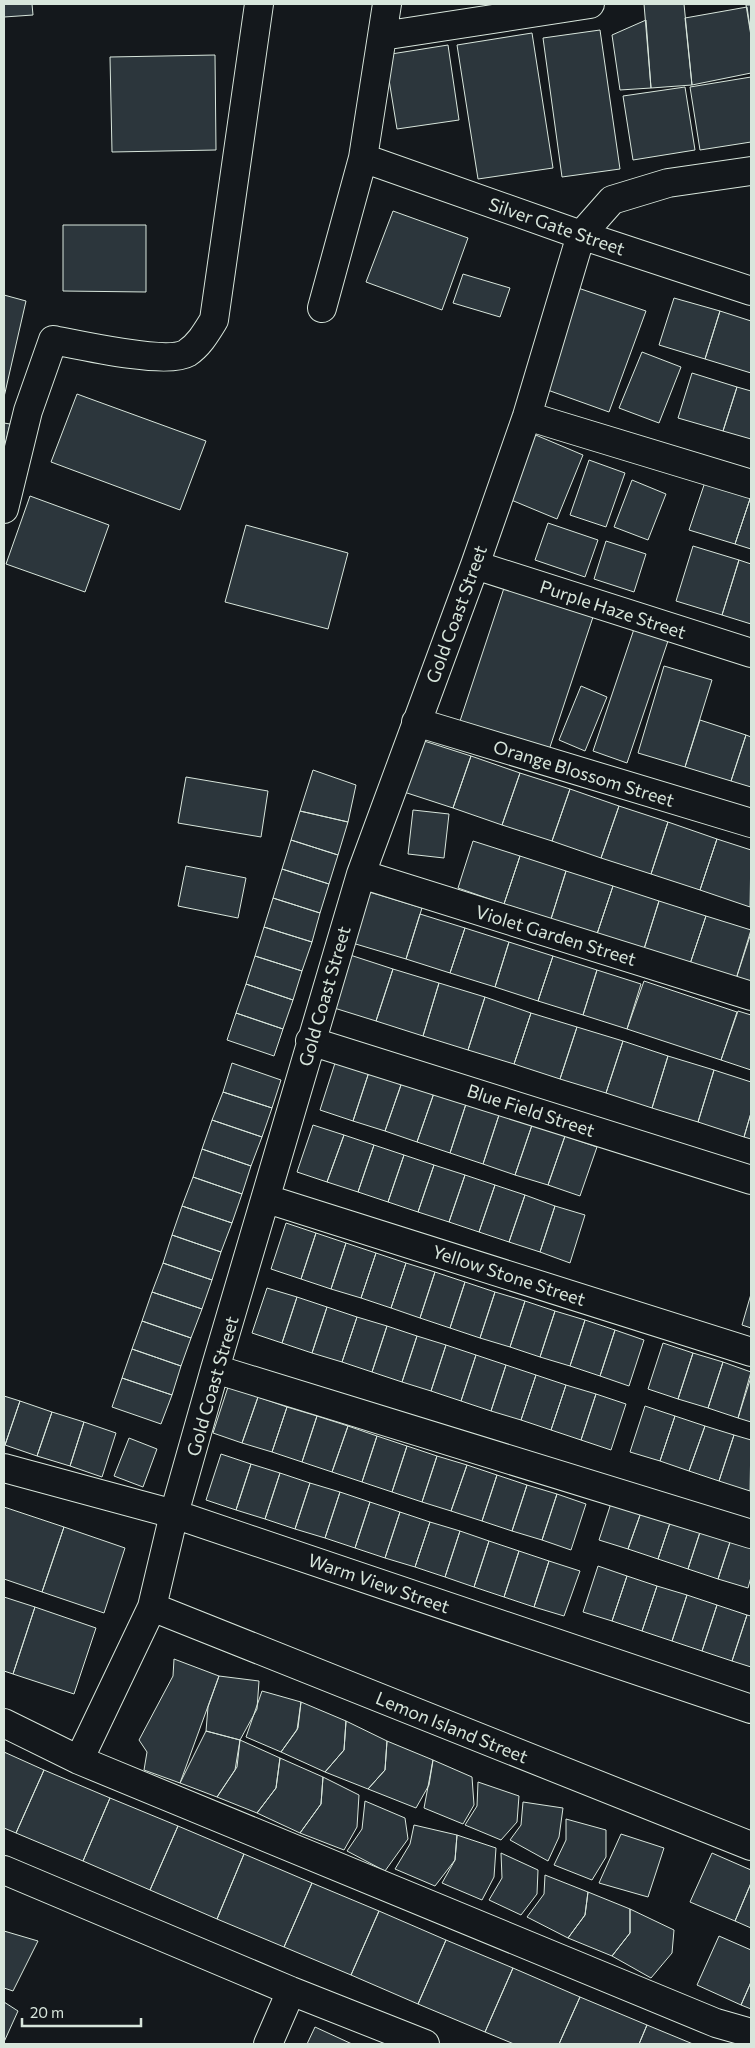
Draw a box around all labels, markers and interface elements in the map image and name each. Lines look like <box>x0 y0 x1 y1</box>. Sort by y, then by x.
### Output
street label: Silver Gate Street <box>486 192 628 260</box>
street label: Gold Coast Street <box>421 542 491 686</box>
street label: Purple Haze Street <box>537 575 689 643</box>
street label: Orange Blossom Street <box>491 735 677 811</box>
street label: Violet Garden Street <box>473 900 639 970</box>
street label: Gold Coast Street <box>293 923 355 1069</box>
street label: Blue Field Street <box>464 1079 598 1141</box>
street label: Yellow Stone Street <box>430 1240 588 1310</box>
street label: Gold Coast Street <box>181 1313 243 1459</box>
street label: Warm View Street <box>305 1548 453 1618</box>
street label: Lemon Island Street <box>373 1686 531 1768</box>
scale bar <box>22 1996 141 2028</box>
text: 20 m <box>30 2003 64 2021</box>

